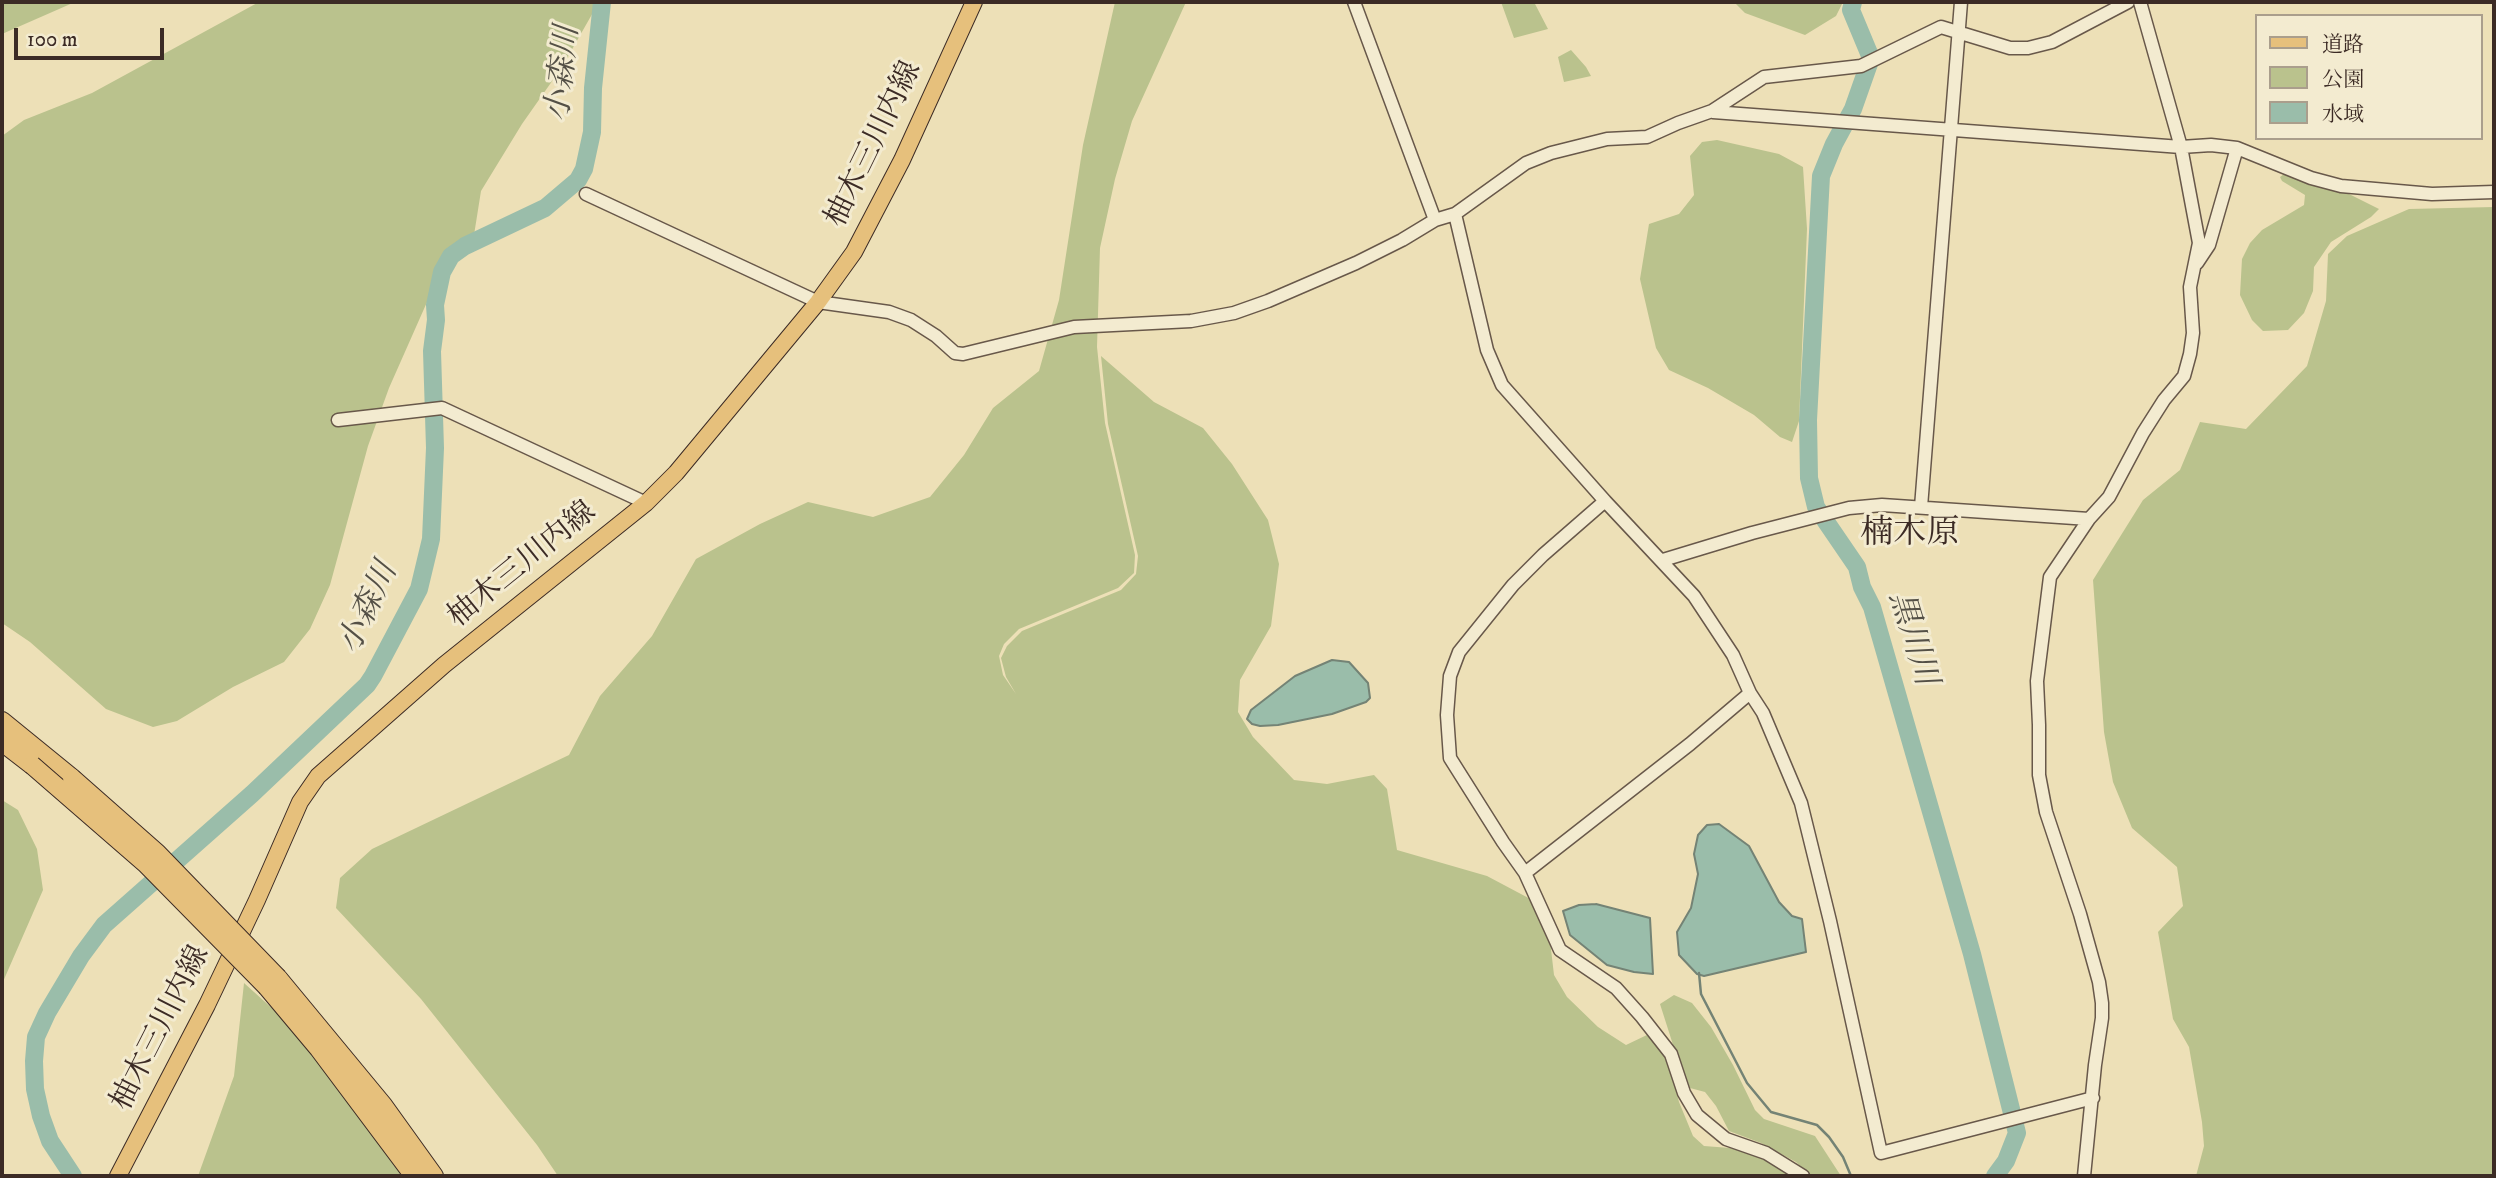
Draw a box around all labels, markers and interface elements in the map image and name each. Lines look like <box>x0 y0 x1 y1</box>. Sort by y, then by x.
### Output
scale bar <box>18 14 168 58</box>
legend <box>2254 14 2482 140</box>
water label: 小森川 <box>541 24 589 124</box>
text: 100 m <box>27 27 78 53</box>
text: 道路 <box>2322 32 2364 58</box>
street label: 柚木三川内線 <box>819 56 931 234</box>
text: 公園 <box>2322 67 2364 93</box>
text: 水域 <box>2322 102 2364 128</box>
street label: 柚木三川内線 <box>442 495 604 637</box>
district label: 楠木原 <box>1861 515 1959 555</box>
water label: 小森川 <box>332 557 408 661</box>
water label: 黒川川 <box>1879 587 1943 691</box>
street label: 柚木三川内線 <box>105 941 219 1117</box>

